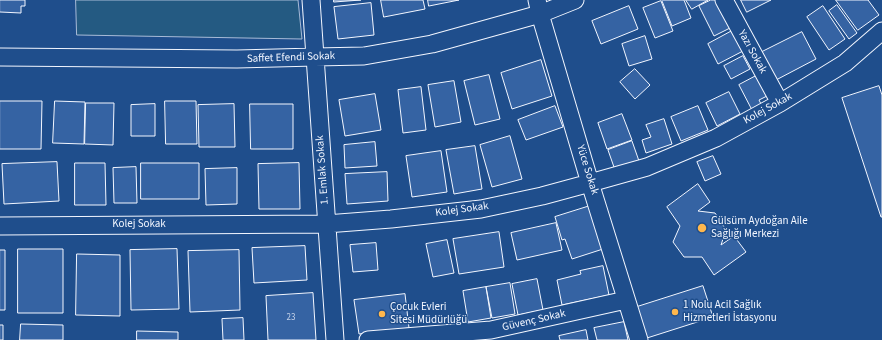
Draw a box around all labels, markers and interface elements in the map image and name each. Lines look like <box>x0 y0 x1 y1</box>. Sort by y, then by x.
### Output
street label: Yazı Sokak <box>735 28 769 76</box>
street label: Saffet Efendi Sokak <box>247 50 335 66</box>
street label: Kolej Sokak <box>741 90 795 128</box>
street label: 1. Emlak Sokak <box>314 135 332 205</box>
street label: Yüce Sokak <box>573 143 601 197</box>
street label: Kolej Sokak <box>435 200 489 220</box>
place label: Gülsüm Aydoğan Aile Sağlığı Merkezi <box>711 215 808 241</box>
street label: Kolej Sokak <box>112 218 166 232</box>
marker: Gülsüm Aydoğan Aile Sağlığı Merkezi <box>696 222 708 234</box>
place label: 1 Nolu Acil Sağlık Hizmetleri İstasyonu <box>683 299 777 325</box>
place label: Çocuk Evleri Sitesi Müdürlüğü <box>390 301 467 327</box>
street label: Güvenç Sokak <box>501 307 567 335</box>
marker: 1 Nolu Acil Sağlık Hizmetleri İstasyonu <box>670 307 680 317</box>
marker: Çocuk Evleri Sitesi Müdürlüğü <box>377 309 387 319</box>
house number: 23 <box>287 313 295 323</box>

